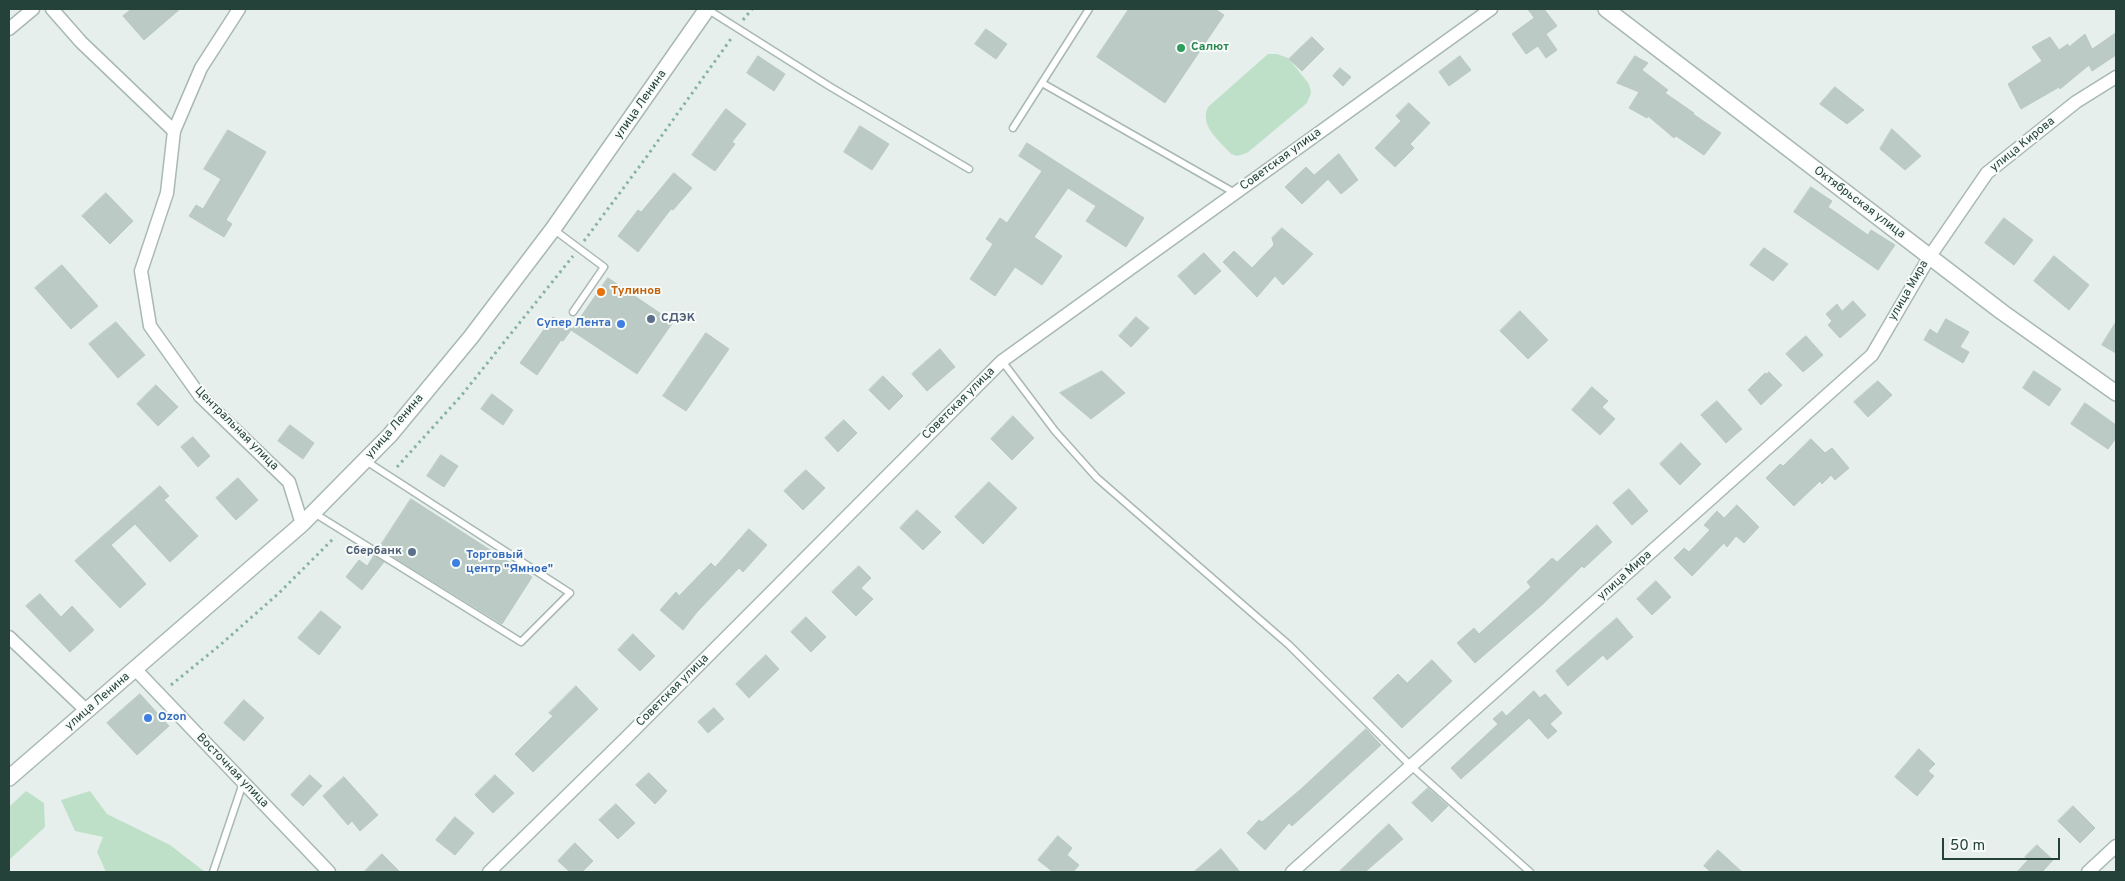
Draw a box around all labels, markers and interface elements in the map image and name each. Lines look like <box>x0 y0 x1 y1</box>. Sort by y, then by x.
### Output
place label: Салют <box>1191 41 1229 55</box>
marker: Салют <box>1175 42 1187 54</box>
street label: улица Ленина <box>612 68 670 142</box>
street label: улица Кирова <box>1988 115 2058 175</box>
street label: Советская улица <box>1238 126 1324 194</box>
street label: Октябрьская улица <box>1810 164 1908 242</box>
street label: улица Мира <box>1886 258 1932 324</box>
place label: Тулинов <box>611 285 661 299</box>
marker: Тулинов <box>595 286 607 298</box>
place label: СДЭК <box>661 312 695 326</box>
marker: СДЭК <box>645 313 657 325</box>
place label: Супер Лента <box>536 317 611 331</box>
marker: Супер Лента <box>615 318 627 330</box>
street label: Советская улица <box>920 365 998 443</box>
street label: Центральная улица <box>191 384 281 474</box>
street label: улица Ленина <box>363 392 427 462</box>
place label: Сбербанк <box>346 545 402 559</box>
marker: Сбербанк <box>406 546 418 558</box>
street label: улица Мира <box>1595 548 1655 604</box>
place label: Торговый центр "Ямное" <box>466 549 553 577</box>
marker: Торговый центр "Ямное" <box>450 557 462 569</box>
street label: Советская улица <box>634 652 712 730</box>
street label: улица Ленина <box>63 670 133 734</box>
place label: Ozon <box>158 711 187 725</box>
marker: Ozon <box>142 712 154 724</box>
street label: Восточная улица <box>193 731 271 811</box>
scale bar <box>1945 828 2062 860</box>
text: 50 m <box>1950 837 1985 856</box>

